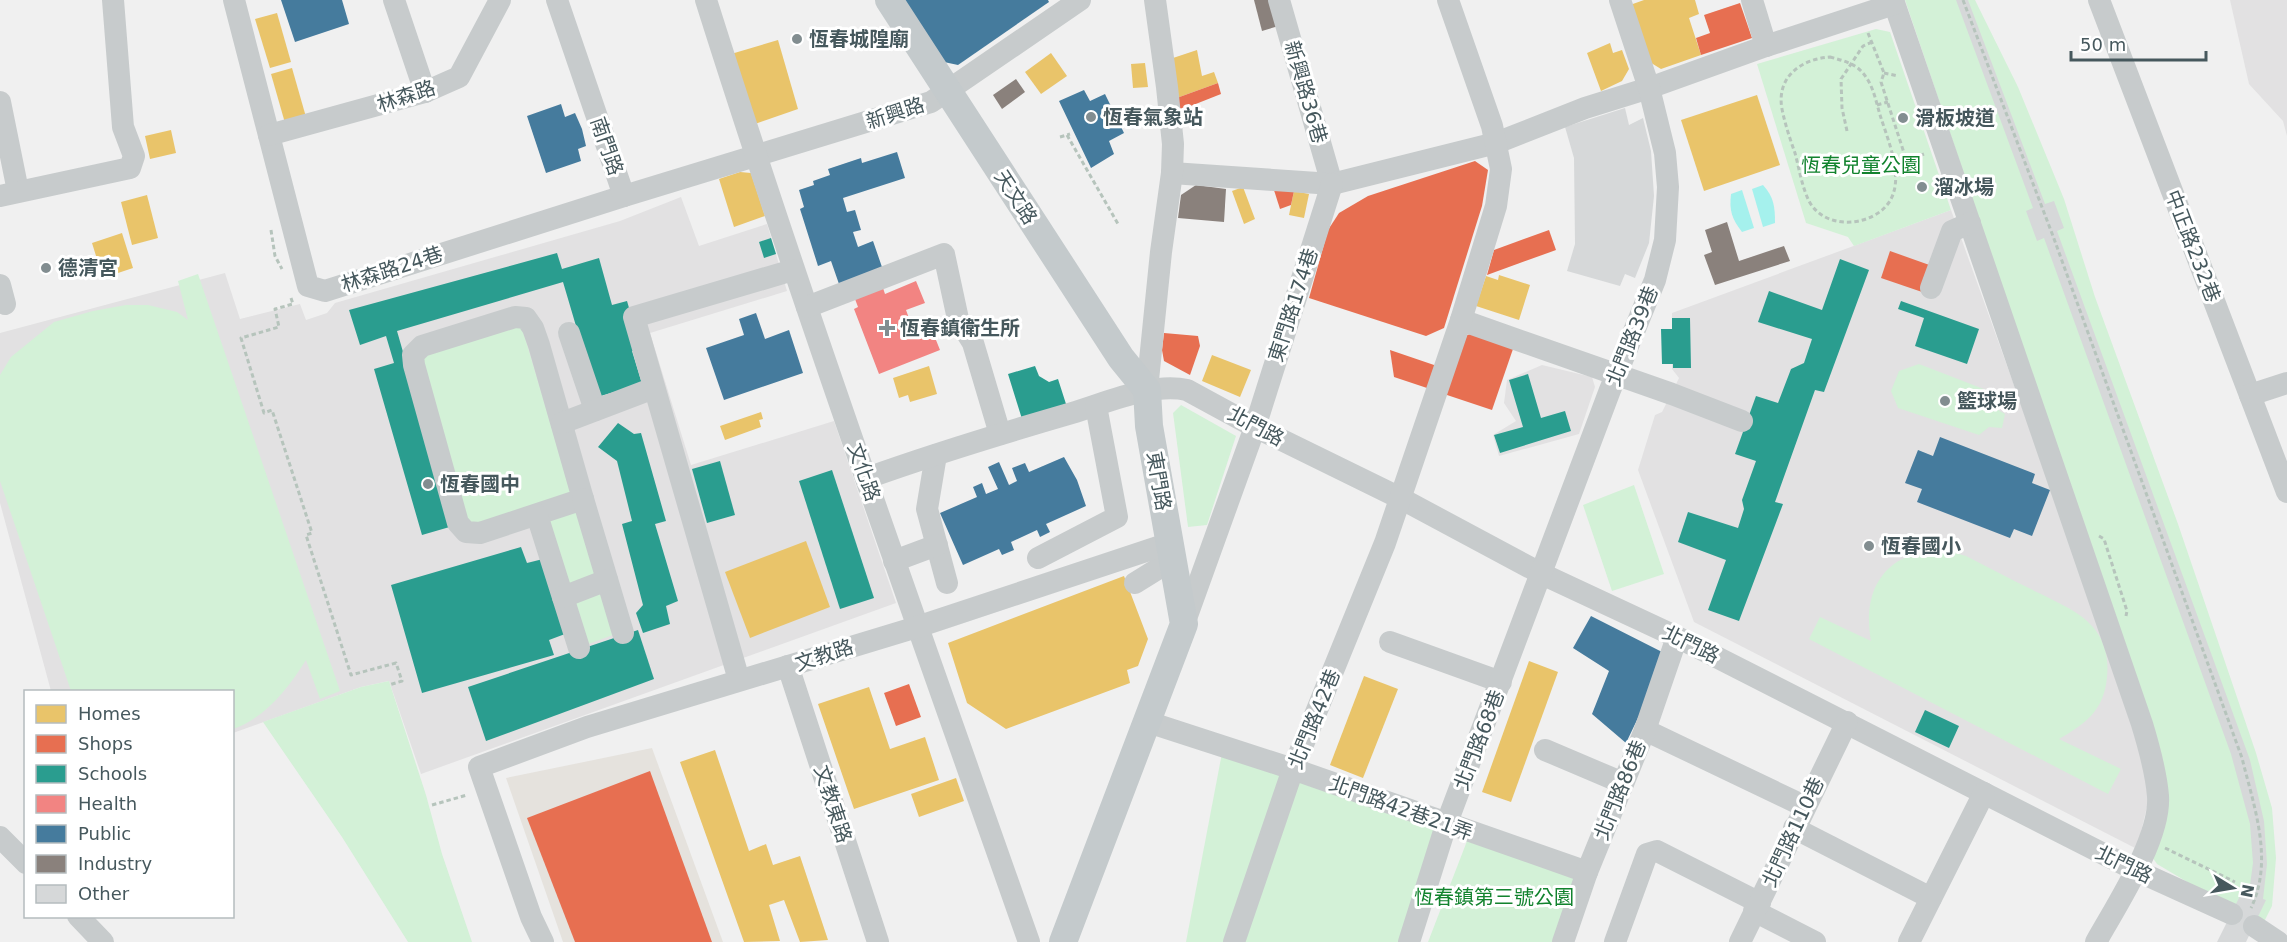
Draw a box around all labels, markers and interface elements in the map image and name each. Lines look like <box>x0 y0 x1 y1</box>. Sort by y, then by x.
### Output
scale bar <box>2071 24 2206 62</box>
place label: 恆春城隍廟 <box>809 27 909 51</box>
marker: 恆春城隍廟 <box>790 32 804 46</box>
text: 50 m <box>2080 34 2126 55</box>
street label: 新興路36巷 <box>1280 38 1332 146</box>
street label: 林森路 <box>374 75 438 117</box>
street label: 新興路 <box>863 92 927 134</box>
place label: 恆春氣象站 <box>1103 105 1203 129</box>
place label: 滑板坡道 <box>1915 106 1995 130</box>
marker: 恆春氣象站 <box>1084 110 1098 124</box>
marker: 滑板坡道 <box>1896 111 1910 125</box>
street label: 南門路 <box>586 114 628 178</box>
park label: 恆春兒童公園 <box>1801 153 1921 177</box>
street label: 天文路 <box>990 165 1042 229</box>
place label: 溜冰場 <box>1934 175 1994 199</box>
marker: 溜冰場 <box>1915 180 1929 194</box>
street label: 中正路232巷 <box>2161 187 2225 305</box>
street label: 林森路24巷 <box>338 241 446 297</box>
street label: 東門路174巷 <box>1263 245 1323 365</box>
place label: 德清宮 <box>58 256 118 280</box>
marker: 德清宮 <box>39 261 53 275</box>
street label: 北門路39巷 <box>1601 283 1663 389</box>
place label: 恆春鎮衛生所 <box>900 316 1020 340</box>
marker: 恆春鎮衛生所 <box>878 319 896 337</box>
place label: 籃球場 <box>1957 389 2017 413</box>
marker: 籃球場 <box>1938 394 1952 408</box>
street label: 北門路 <box>1224 401 1288 451</box>
street label: 文化路 <box>843 440 885 504</box>
street label: 東門路 <box>1142 449 1176 513</box>
place label: 恆春國中 <box>440 472 520 496</box>
marker: 恆春國中 <box>421 477 435 491</box>
place label: 恆春國小 <box>1881 534 1961 558</box>
marker: 恆春國小 <box>1862 539 1876 553</box>
street label: 北門路 <box>1659 620 1723 668</box>
street label: 文教路 <box>792 634 856 676</box>
street label: 北門路42巷 <box>1283 666 1345 772</box>
street label: 北門路68巷 <box>1449 686 1509 794</box>
legend <box>24 690 234 918</box>
text: Homes <box>78 703 141 724</box>
text: Shops <box>78 733 133 754</box>
street label: 北門路86巷 <box>1589 737 1651 843</box>
street label: 文教東路 <box>809 762 857 846</box>
text: Schools <box>78 763 147 784</box>
street label: 北門路42巷21弄 <box>1326 771 1476 845</box>
street label: 北門路110巷 <box>1757 773 1829 891</box>
text: Health <box>78 793 137 814</box>
text: Public <box>78 823 131 844</box>
street label: 北門路 <box>2092 840 2156 888</box>
text: Industry <box>78 853 152 874</box>
north arrow <box>2203 858 2263 918</box>
text: N <box>2237 882 2258 899</box>
text: Other <box>78 883 130 904</box>
park label: 恆春鎮第三號公園 <box>1414 885 1574 909</box>

